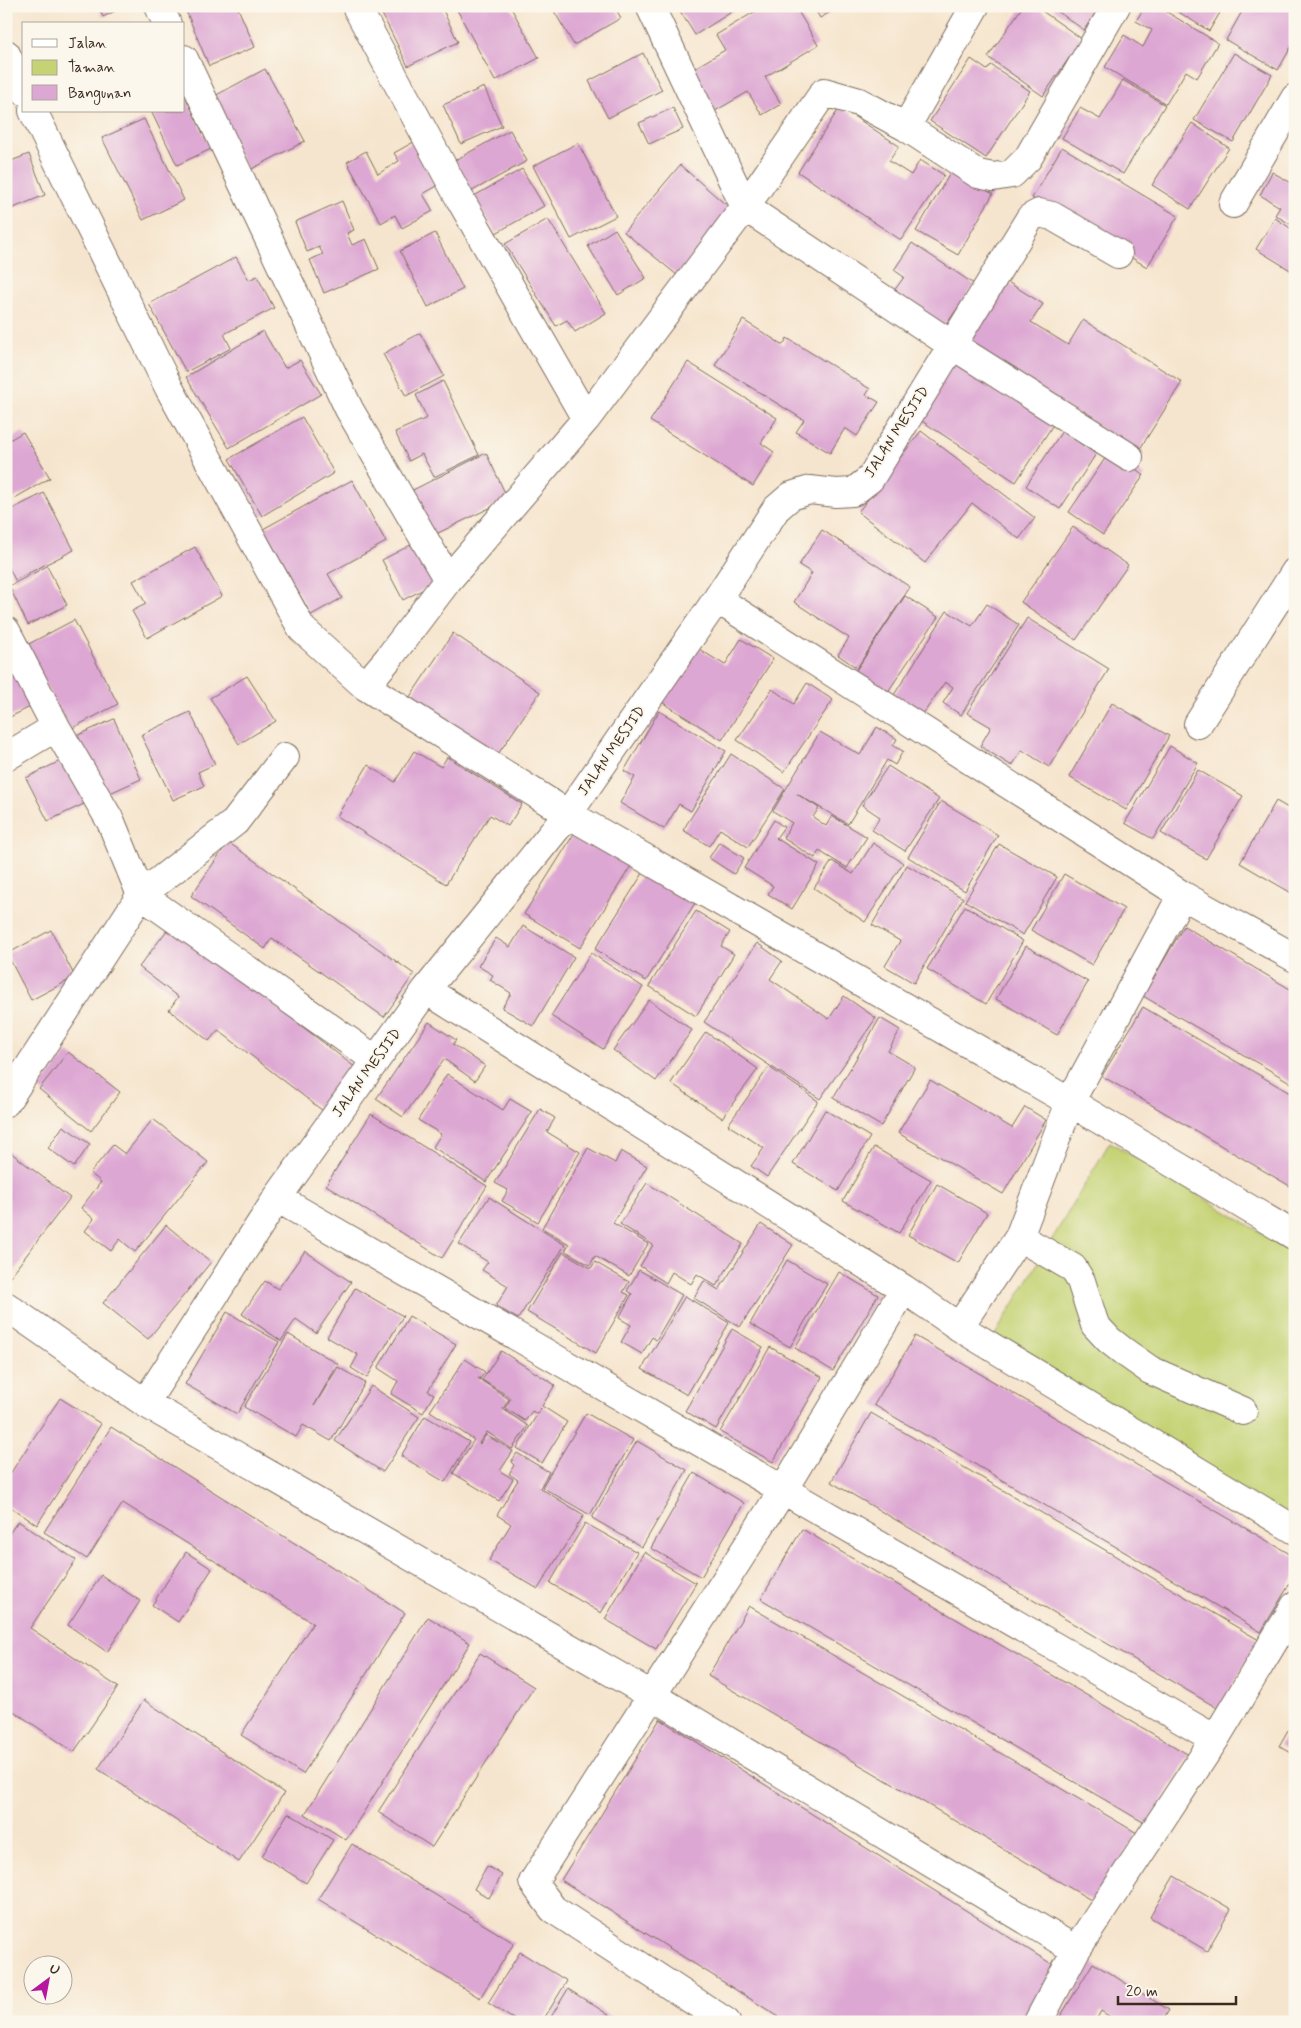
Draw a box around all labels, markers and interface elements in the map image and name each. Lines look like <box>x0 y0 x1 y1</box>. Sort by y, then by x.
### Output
legend <box>22 22 185 112</box>
text: Jalan <box>68 34 107 54</box>
text: Taman <box>68 58 116 78</box>
text: Bangunan <box>68 84 131 105</box>
street label: JALAN MESJID <box>860 382 934 482</box>
street label: JALAN MESJID <box>574 702 650 800</box>
street label: JALAN MESJID <box>328 1024 406 1122</box>
north arrow <box>22 1956 72 2006</box>
text: U <box>46 1960 63 1980</box>
scale bar <box>1118 1973 1236 2005</box>
text: 20 m <box>1126 1982 1158 2002</box>

